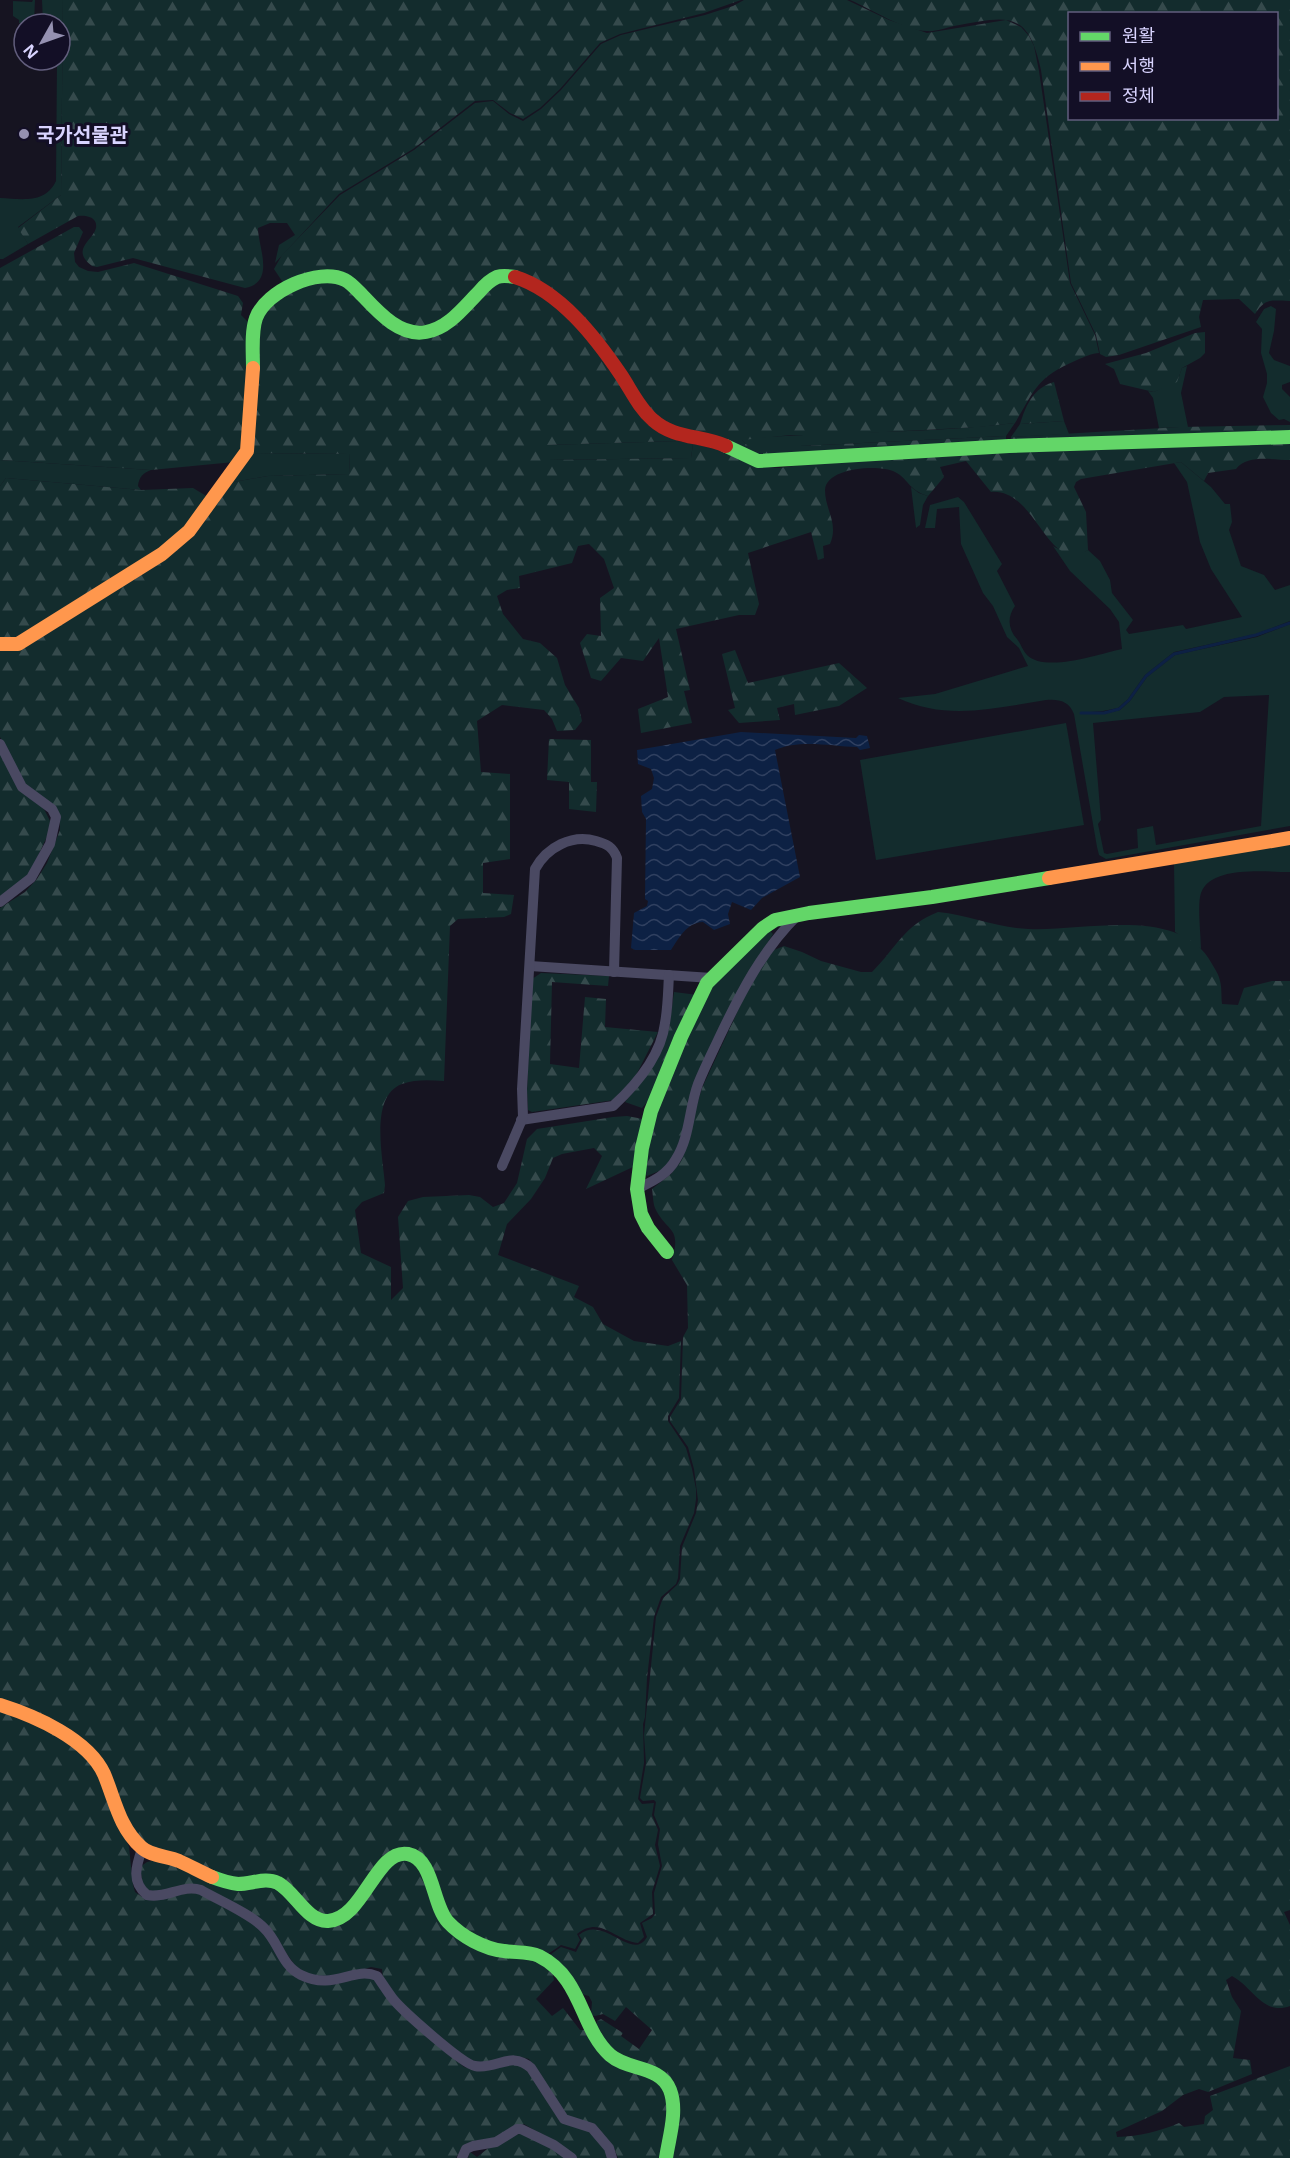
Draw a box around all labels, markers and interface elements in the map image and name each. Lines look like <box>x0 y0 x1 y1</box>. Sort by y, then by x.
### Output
north arrow <box>12 12 72 72</box>
legend <box>1068 12 1278 120</box>
text: 원활 <box>1122 23 1155 47</box>
text: N <box>18 40 43 64</box>
text: 서행 <box>1122 53 1155 77</box>
text: 정체 <box>1122 83 1155 107</box>
place label: 국가선물관 <box>36 121 129 148</box>
marker: 국가선물관 <box>17 127 31 141</box>

